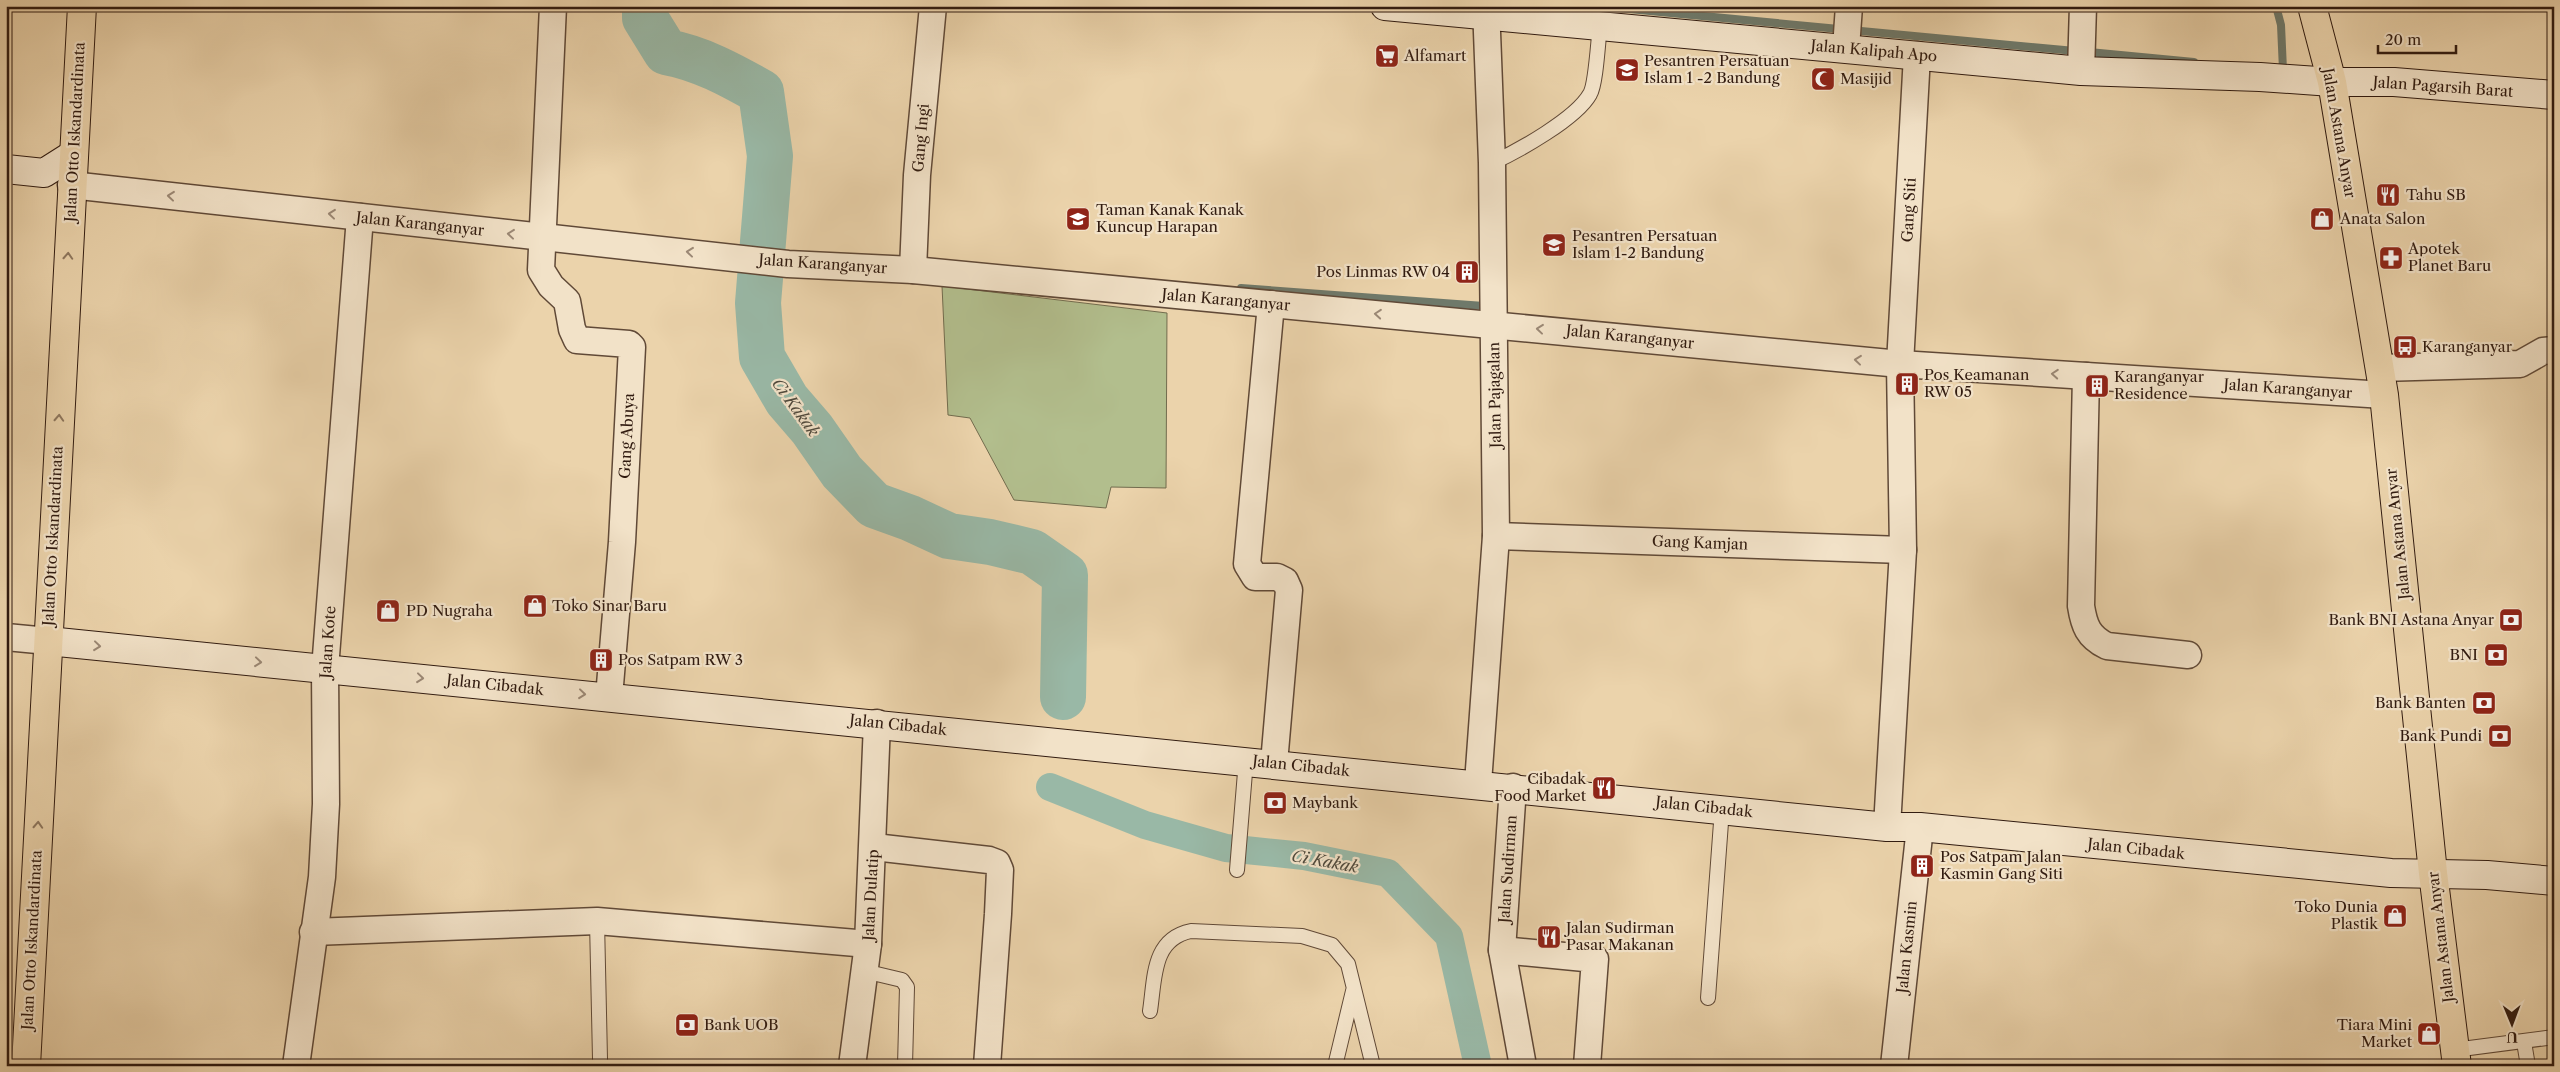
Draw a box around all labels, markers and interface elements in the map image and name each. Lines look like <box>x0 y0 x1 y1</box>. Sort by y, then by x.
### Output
scale bar <box>2378 22 2455 54</box>
text: 20 m <box>2385 30 2421 49</box>
street label: Jalan Kalipah Apo <box>1808 35 1938 65</box>
street label: Jalan Otto Iskandardinata <box>60 41 89 224</box>
supermarket icon: Alfamart <box>1374 43 1400 69</box>
place label: Alfamart <box>1403 46 1467 65</box>
place label: Pesantren Persatuan Islam 1 -2 Bandung <box>1644 51 1790 87</box>
school or university icon: Pesantren Persatuan Islam 1 -2 Bandung <box>1614 57 1640 83</box>
street label: Jalan Astana Anyar <box>2318 64 2360 200</box>
mosque icon: Masijid <box>1810 66 1836 92</box>
place label: Masijid <box>1840 69 1892 88</box>
street label: Jalan Pagarsih Barat <box>2370 72 2515 101</box>
street label: Gang Ingi <box>908 102 933 173</box>
street label: Gang Siti <box>1897 177 1920 243</box>
restaurant icon: Tahu SB <box>2375 182 2401 208</box>
place label: Tahu SB <box>2406 185 2466 204</box>
one-way arrow <box>167 191 175 202</box>
place label: Taman Kanak Kanak Kuncup Harapan <box>1096 200 1245 236</box>
school or university icon: Taman Kanak Kanak Kuncup Harapan <box>1065 206 1091 232</box>
shop icon: Anata Salon <box>2309 206 2335 232</box>
street label: Jalan Karanganyar <box>353 207 486 240</box>
one-way arrow <box>328 209 336 220</box>
place label: Anata Salon <box>2339 209 2426 228</box>
place label: Pesantren Persatuan Islam 1-2 Bandung <box>1572 226 1718 262</box>
one-way arrow <box>507 229 515 240</box>
school or university icon: Pesantren Persatuan Islam 1-2 Bandung <box>1541 232 1567 258</box>
place label: Apotek Planet Baru <box>2407 239 2491 275</box>
pharmacy icon: Apotek Planet Baru <box>2378 245 2404 271</box>
one-way arrow <box>686 247 694 258</box>
street label: Jalan Karanganyar <box>756 249 889 278</box>
one-way arrow <box>62 251 73 259</box>
building icon: Pos Linmas RW 04 <box>1454 259 1480 285</box>
place label: Pos Linmas RW 04 <box>1316 262 1450 281</box>
street label: Jalan Karanganyar <box>1159 284 1292 315</box>
one-way arrow <box>1374 309 1382 320</box>
street label: Jalan Karanganyar <box>1563 320 1696 353</box>
one-way arrow <box>1536 323 1544 334</box>
bus stop icon: Karanganyar <box>2392 334 2418 360</box>
place label: Karanganyar <box>2422 337 2513 356</box>
street label: Jalan Pajagalan <box>1484 341 1505 450</box>
one-way arrow <box>1854 355 1862 366</box>
place label: Pos Keamanan RW 05 <box>1924 365 2030 401</box>
place label: Karanganyar Residence <box>2114 367 2205 403</box>
one-way arrow <box>2051 369 2059 380</box>
building icon: Pos Keamanan RW 05 <box>1894 371 1920 397</box>
building icon: Karanganyar Residence <box>2084 373 2110 399</box>
water label: Ci Kakak <box>768 374 824 441</box>
street label: Jalan Karanganyar <box>2221 374 2354 403</box>
street label: Gang Abuya <box>615 393 638 479</box>
one-way arrow <box>54 414 65 422</box>
street label: Jalan Otto Iskandardinata <box>38 445 67 628</box>
street label: Jalan Astana Anyar <box>2381 467 2414 603</box>
street label: Gang Kamjan <box>1652 531 1749 554</box>
shop icon: Toko Sinar Baru <box>522 593 548 619</box>
place label: Toko Sinar Baru <box>552 596 667 615</box>
shop icon: PD Nugraha <box>375 598 401 624</box>
place label: PD Nugraha <box>406 601 493 620</box>
street label: Jalan Kote <box>315 605 340 681</box>
bank icon: Bank BNI Astana Anyar <box>2498 607 2524 633</box>
place label: Bank BNI Astana Anyar <box>2328 610 2495 629</box>
one-way arrow <box>93 640 101 651</box>
bank icon: BNI <box>2483 642 2509 668</box>
place label: BNI <box>2450 645 2478 664</box>
building icon: Pos Satpam RW 3 <box>588 647 614 673</box>
place label: Pos Satpam RW 3 <box>618 650 743 669</box>
one-way arrow <box>255 656 263 667</box>
street label: Jalan Cibadak <box>444 670 546 699</box>
one-way arrow <box>416 672 424 683</box>
one-way arrow <box>578 688 586 699</box>
bank icon: Bank Banten <box>2471 690 2497 716</box>
place label: Bank Banten <box>2375 693 2467 712</box>
street label: Jalan Cibadak <box>847 710 949 739</box>
bank icon: Bank Pundi <box>2487 723 2513 749</box>
place label: Bank Pundi <box>2400 726 2482 745</box>
street label: Jalan Cibadak <box>1250 751 1352 780</box>
place label: Cibadak Food Market <box>1494 769 1587 805</box>
restaurant icon: Cibadak Food Market <box>1591 775 1617 801</box>
bank icon: Maybank <box>1262 790 1288 816</box>
street label: Jalan Cibadak <box>1653 792 1755 821</box>
place label: Maybank <box>1292 793 1359 812</box>
street label: Jalan Sudirman <box>1494 814 1521 926</box>
one-way arrow <box>33 821 44 829</box>
street label: Jalan Cibadak <box>2085 834 2187 863</box>
water label: Ci Kakak <box>1290 845 1361 877</box>
place label: Pos Satpam Jalan Kasmin Gang Siti <box>1940 847 2063 883</box>
street label: Jalan Otto Iskandardinata <box>17 849 46 1032</box>
street label: Jalan Dulatip <box>859 849 882 943</box>
building icon: Pos Satpam Jalan Kasmin Gang Siti <box>1909 853 1935 879</box>
street label: Jalan Astana Anyar <box>2423 870 2458 1006</box>
place label: Toko Dunia Plastik <box>2294 897 2379 933</box>
street label: Jalan Kasmin <box>1892 899 1921 996</box>
shop icon: Toko Dunia Plastik <box>2382 903 2408 929</box>
place label: Jalan Sudirman Pasar Makanan <box>1564 918 1675 954</box>
restaurant icon: Jalan Sudirman Pasar Makanan <box>1536 924 1562 950</box>
north arrow <box>2488 1000 2538 1050</box>
bank icon: Bank UOB <box>674 1012 700 1038</box>
place label: Bank UOB <box>704 1015 778 1034</box>
place label: Tiara Mini Market <box>2337 1015 2413 1051</box>
shop icon: Tiara Mini Market <box>2416 1021 2442 1047</box>
text: U <box>2506 1028 2518 1046</box>

